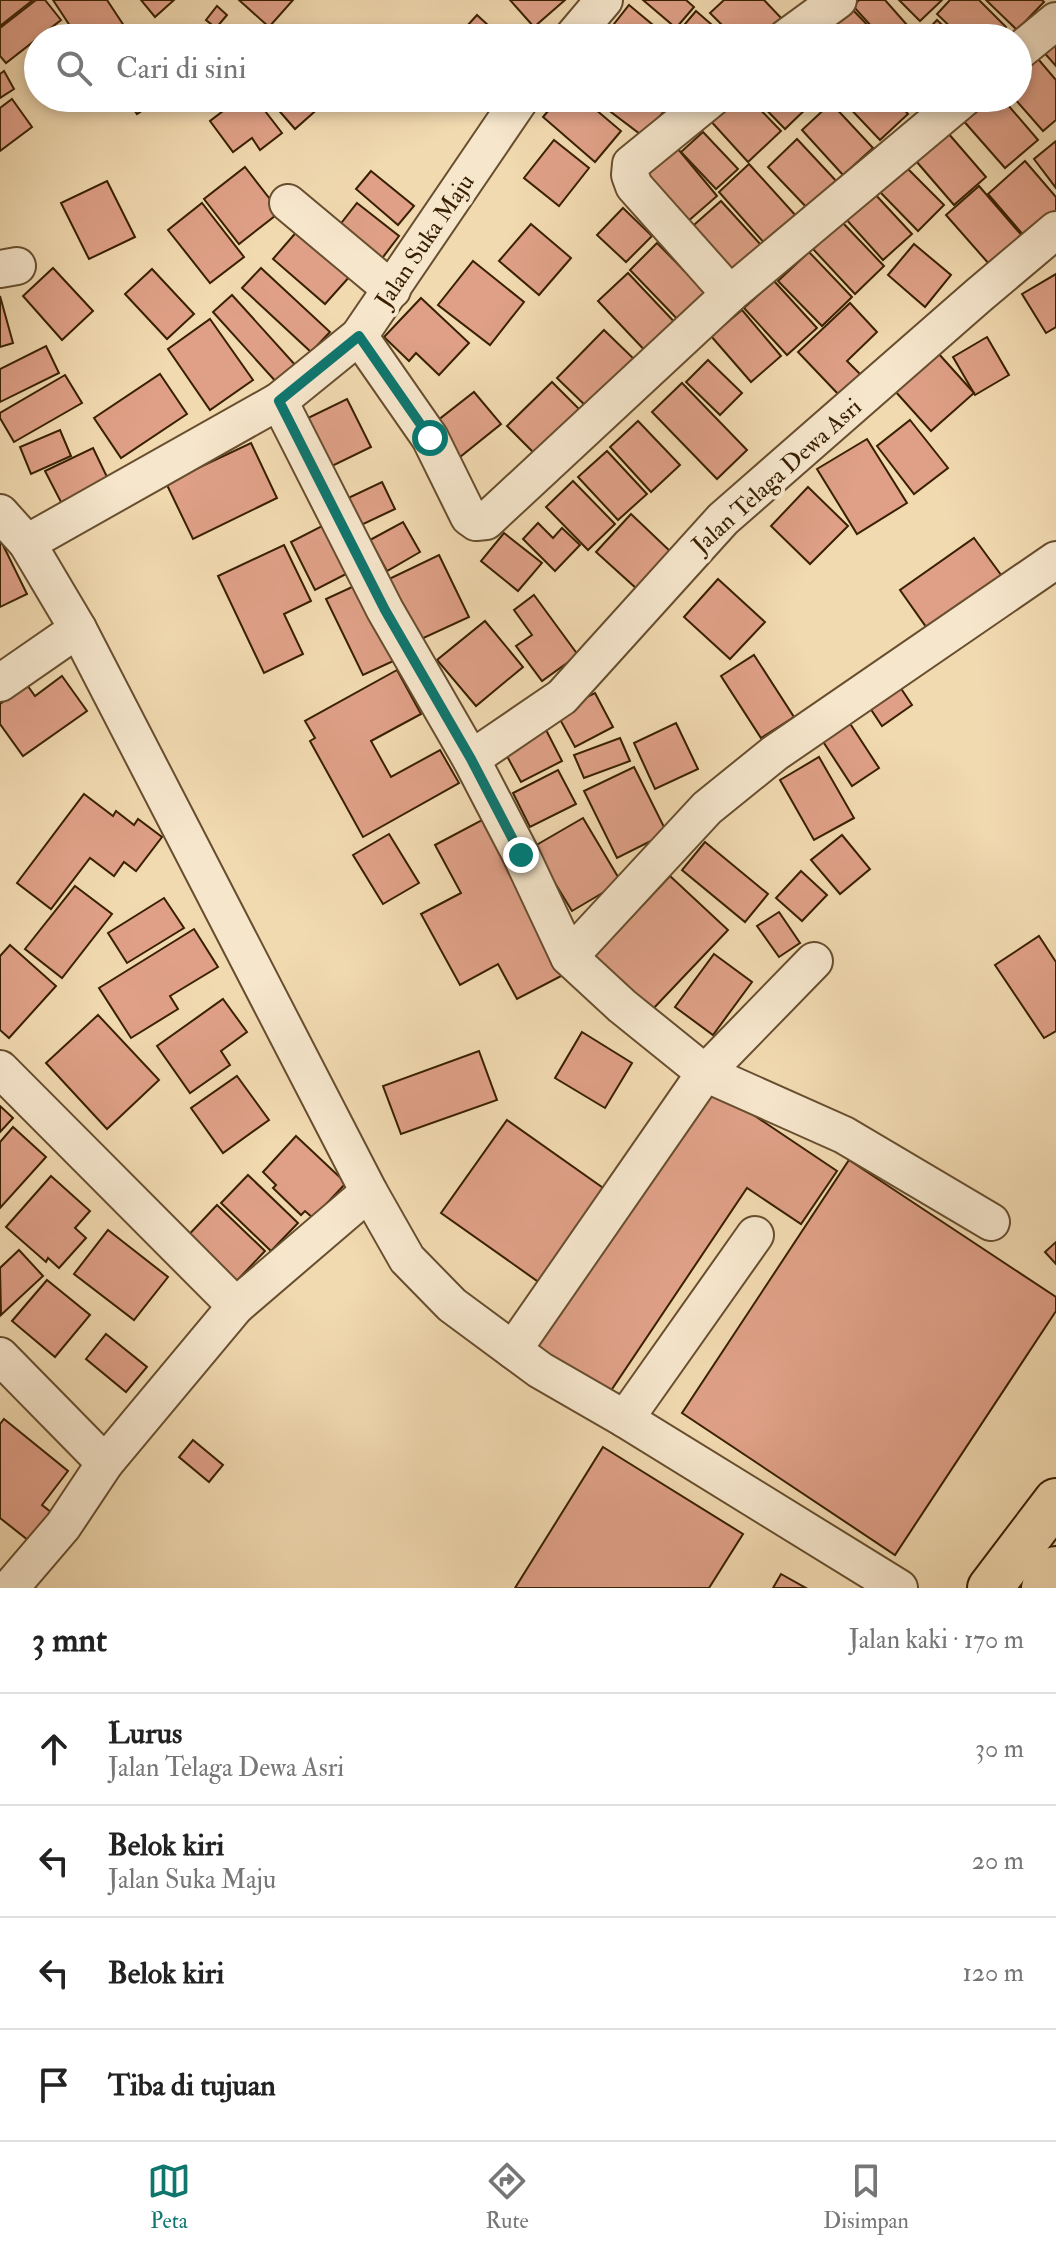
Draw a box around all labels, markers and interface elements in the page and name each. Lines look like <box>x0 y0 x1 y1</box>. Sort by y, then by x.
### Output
search box <box>24 24 1032 112</box>
icon: search <box>52 46 96 90</box>
text: Cari di sini <box>116 50 246 87</box>
street label: Jalan Suka Maju <box>368 168 481 315</box>
street label: Jalan Telaga Dewa Asri <box>685 392 868 561</box>
route start <box>412 420 448 456</box>
route end <box>503 837 539 873</box>
text: 3 mnt <box>32 1619 107 1662</box>
text: Jalan kaki · 170 m <box>849 1624 1024 1656</box>
text: Lurus <box>108 1715 182 1752</box>
icon: ahead <box>32 1727 76 1771</box>
text: 30 m <box>975 1733 1024 1765</box>
text: Jalan Telaga Dewa Asri <box>108 1752 344 1784</box>
text: Belok kiri <box>108 1827 224 1864</box>
icon: left <box>32 1839 76 1883</box>
text: 20 m <box>972 1845 1024 1877</box>
text: Jalan Suka Maju <box>108 1864 276 1896</box>
icon: left <box>32 1951 76 1995</box>
text: Belok kiri <box>108 1955 224 1992</box>
text: 120 m <box>963 1957 1024 1989</box>
icon: arrive <box>32 2063 76 2107</box>
text: Tiba di tujuan <box>108 2067 276 2104</box>
tab: Peta <box>147 2159 191 2235</box>
tab: Rute <box>485 2159 529 2235</box>
tab: Disimpan <box>823 2159 909 2235</box>

